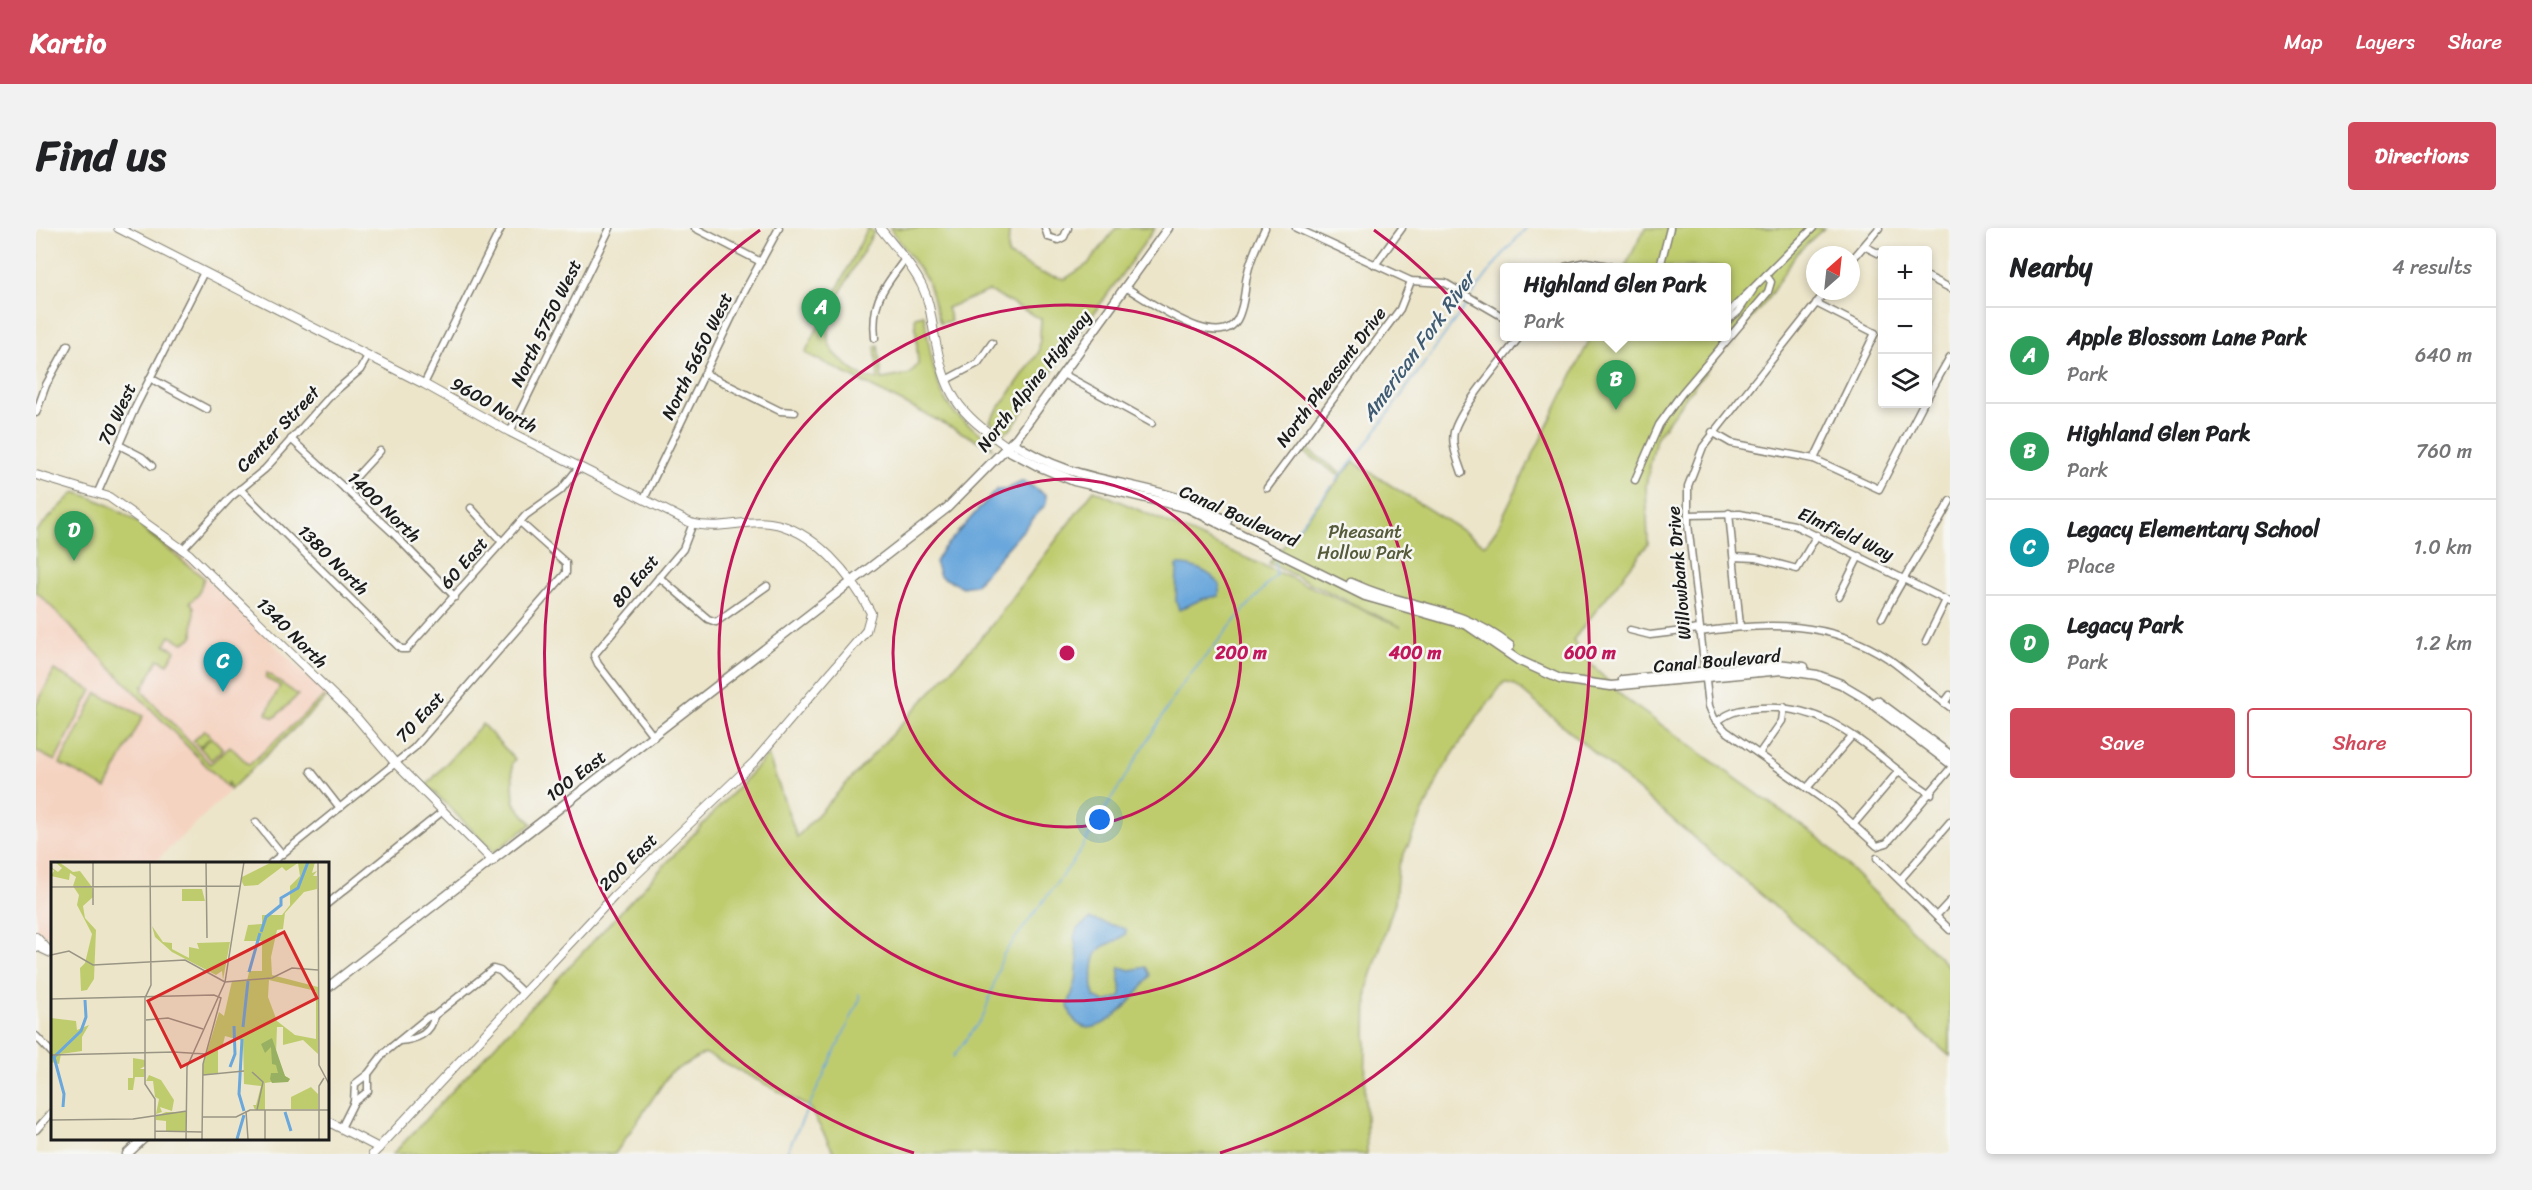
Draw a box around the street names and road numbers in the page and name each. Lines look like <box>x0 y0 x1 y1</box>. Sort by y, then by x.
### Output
street label: North 5750 West <box>501 254 591 392</box>
street label: North 5650 West <box>652 287 742 425</box>
street label: North Pheasant Drive <box>1267 300 1395 454</box>
street label: North Alpine Highway <box>968 302 1100 459</box>
street label: 9600 North <box>445 368 543 442</box>
street label: 70 West <box>89 377 145 451</box>
street label: Center Street <box>228 377 329 480</box>
street label: 1400 North <box>340 463 428 551</box>
street label: Canal Boulevard <box>1174 475 1305 557</box>
street label: Elmfield Way <box>1793 498 1900 571</box>
street label: Willowbank Drive <box>1657 505 1701 641</box>
street label: 1380 North <box>290 517 376 603</box>
street label: 60 East <box>432 529 496 597</box>
street label: 80 East <box>603 547 667 615</box>
street label: 1340 North <box>248 589 336 677</box>
street label: Canal Boulevard <box>1652 639 1783 682</box>
street label: 70 East <box>387 684 453 750</box>
street label: 100 East <box>538 742 614 810</box>
street label: 200 East <box>591 825 665 899</box>

